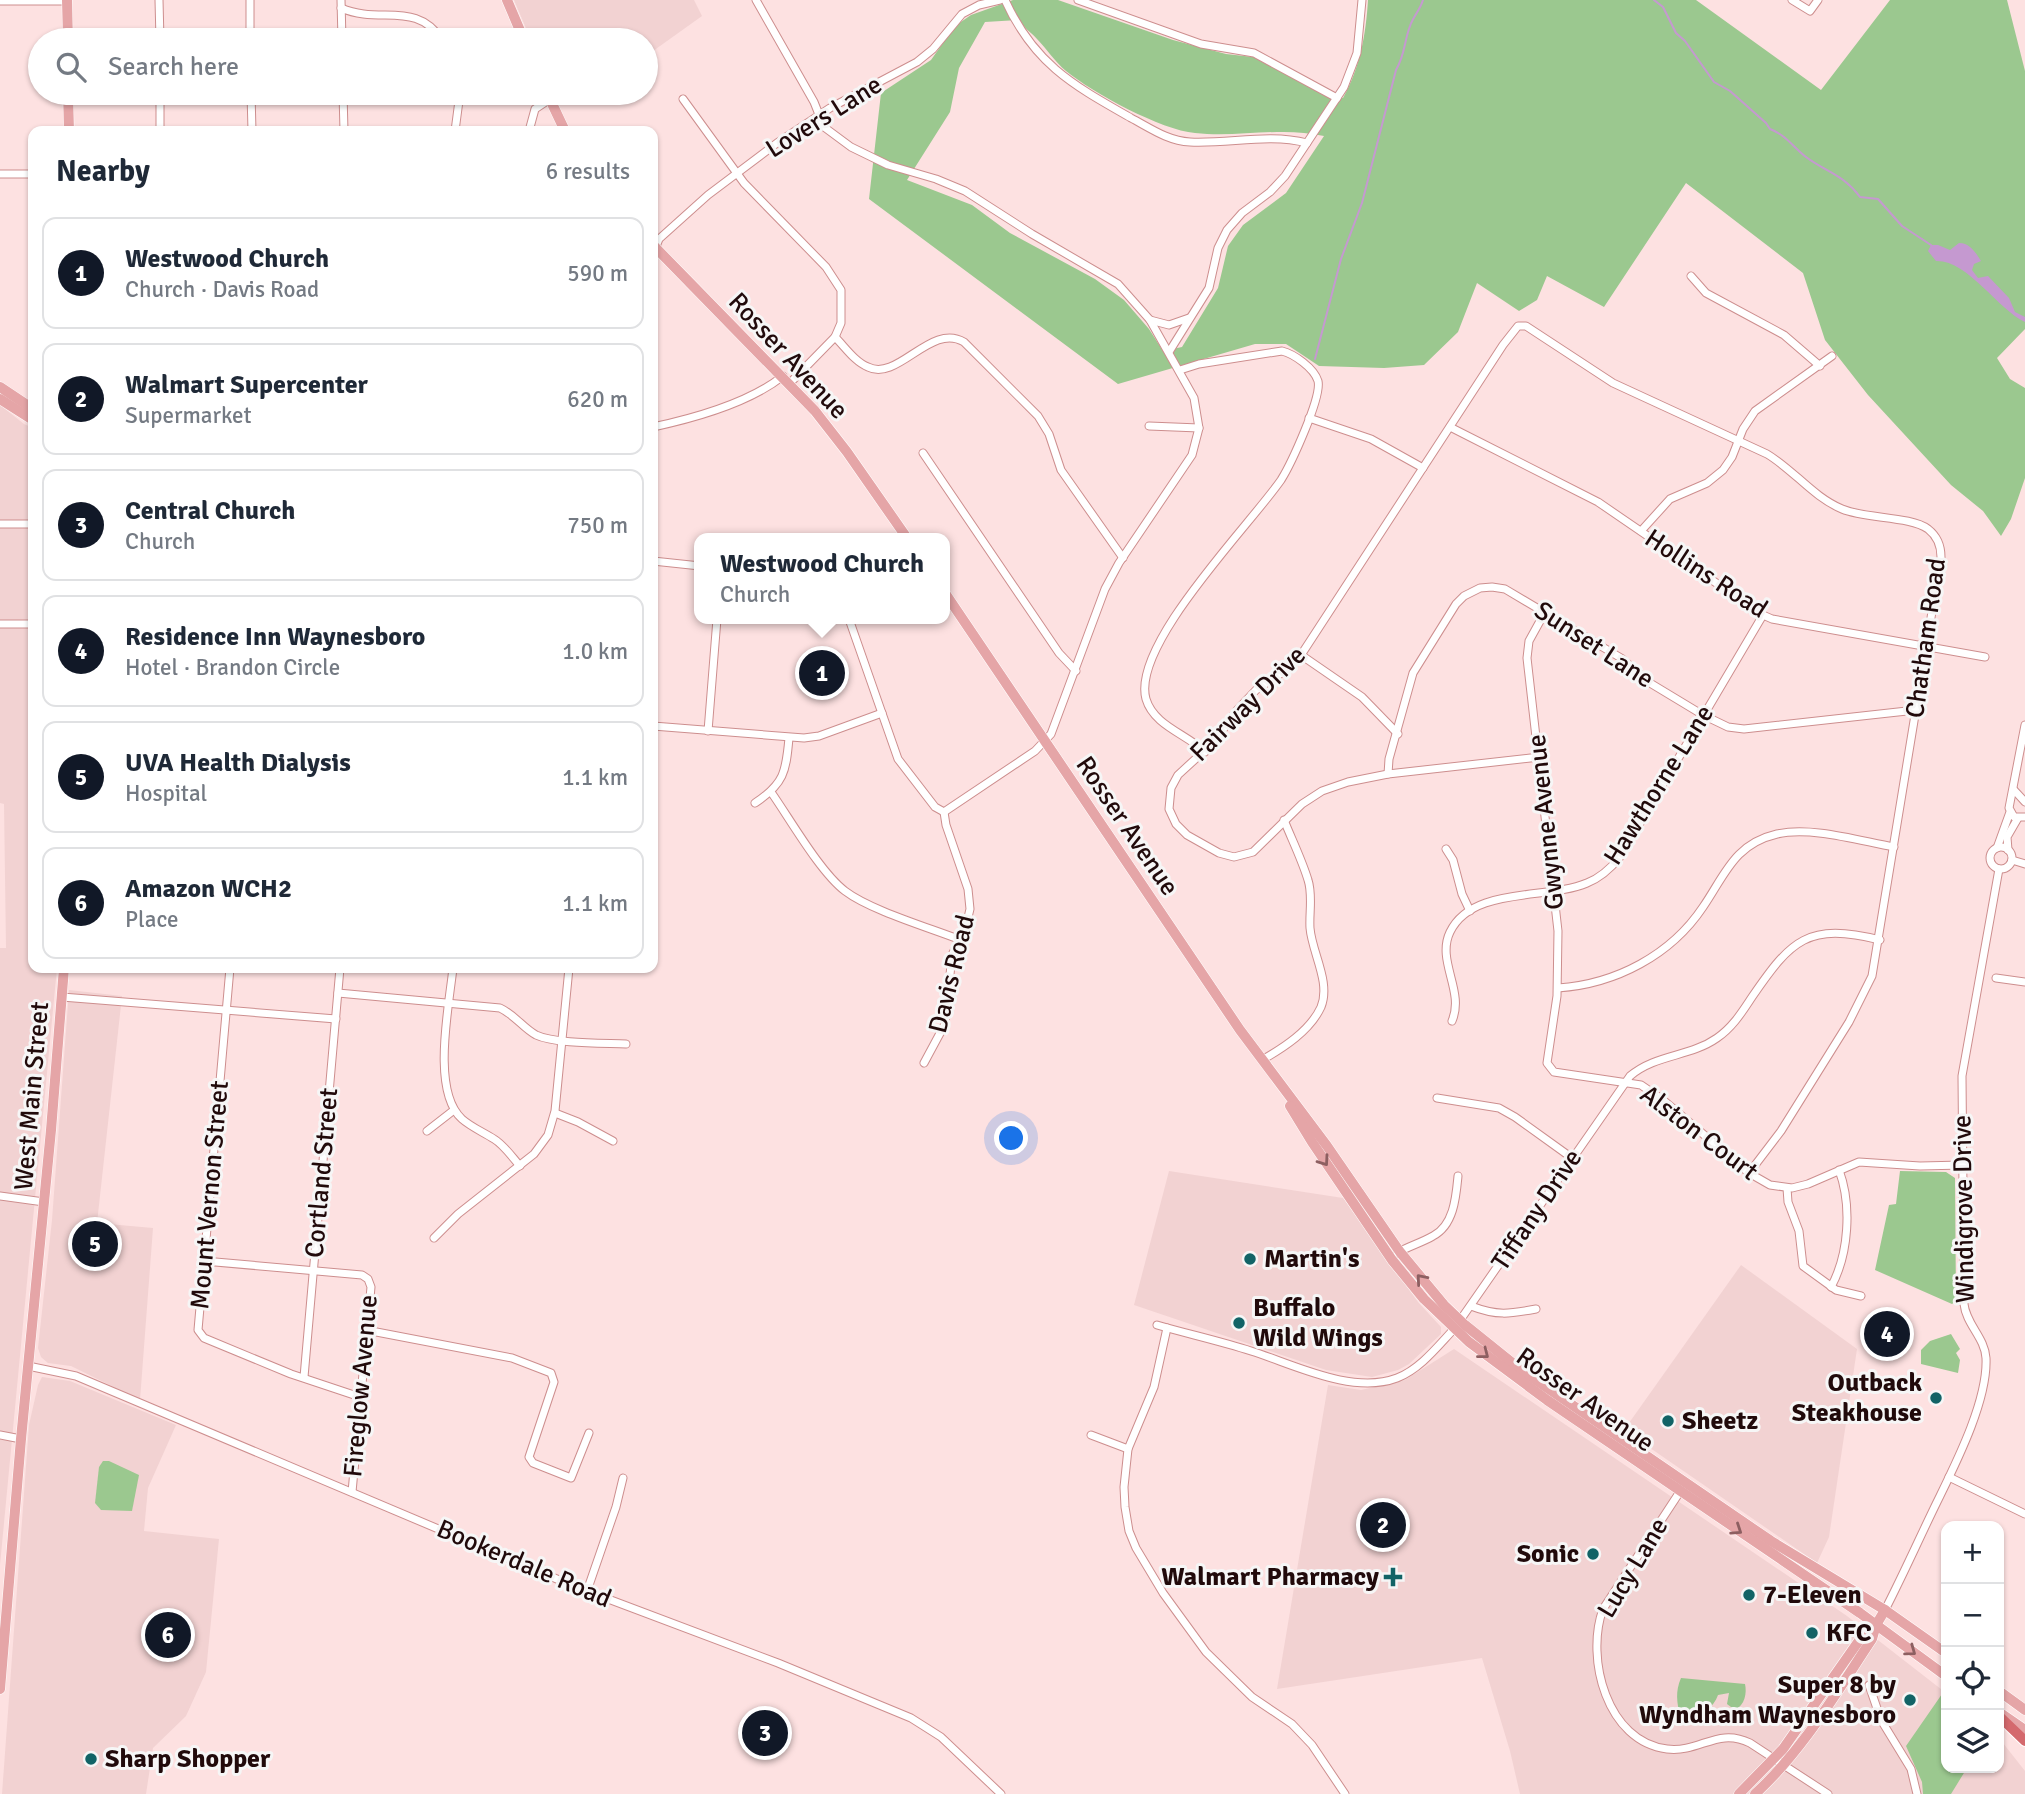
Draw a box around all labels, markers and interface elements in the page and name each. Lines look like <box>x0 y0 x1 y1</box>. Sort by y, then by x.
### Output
search box <box>28 28 658 105</box>
icon: search <box>52 48 90 86</box>
text: Search here <box>108 51 239 83</box>
street label: Lovers Lane <box>760 69 888 165</box>
text: Nearby <box>56 153 150 190</box>
text: 6 results <box>546 157 630 186</box>
text: Westwood Church <box>125 243 329 275</box>
text: 1 <box>75 259 87 288</box>
text: 590 m <box>567 259 628 288</box>
text: Church · Davis Road <box>125 275 319 304</box>
street label: Rosser Avenue <box>721 286 855 426</box>
text: Walmart Supercenter <box>125 369 368 401</box>
text: 2 <box>75 385 87 414</box>
text: 620 m <box>567 385 628 414</box>
text: Supermarket <box>125 401 252 430</box>
text: Central Church <box>125 495 295 527</box>
text: 3 <box>75 511 87 540</box>
text: 750 m <box>567 511 628 540</box>
street label: Hollins Road <box>1639 522 1773 626</box>
text: Church <box>125 527 195 556</box>
popup <box>694 533 950 624</box>
text: Westwood Church <box>720 548 924 580</box>
street label: Chatham Road <box>1899 556 1953 720</box>
text: Church <box>720 580 790 609</box>
street label: Sunset Lane <box>1528 595 1660 695</box>
text: Residence Inn Waynesboro <box>125 621 425 653</box>
text: 4 <box>75 637 87 666</box>
text: 1.0 km <box>562 637 628 666</box>
street label: Fairway Drive <box>1183 639 1313 769</box>
pin: 1 <box>799 647 845 699</box>
text: Hotel · Brandon Circle <box>125 653 340 682</box>
street label: Hawthorne Lane <box>1597 699 1721 871</box>
street label: Gwynne Avenue <box>1521 733 1571 911</box>
text: UVA Health Dialysis <box>125 747 351 779</box>
street label: Rosser Avenue <box>1069 750 1185 902</box>
text: 5 <box>75 763 87 792</box>
text: 1.1 km <box>562 763 628 792</box>
text: Hospital <box>125 779 207 808</box>
text: Amazon WCH2 <box>125 873 292 905</box>
text: 6 <box>75 889 87 918</box>
text: 1.1 km <box>562 889 628 918</box>
text: Place <box>125 905 179 934</box>
street label: Davis Road <box>922 912 982 1036</box>
street label: West Main Street <box>8 1000 56 1192</box>
street label: Alston Court <box>1634 1078 1764 1188</box>
street label: Mount Vernon Street <box>184 1079 236 1311</box>
street label: Cortland Street <box>299 1087 345 1259</box>
street label: Windigrove Drive <box>1946 1114 1982 1304</box>
your location <box>994 1121 1028 1155</box>
street label: Tiffany Drive <box>1485 1143 1589 1277</box>
one-way arrow <box>1316 1153 1328 1166</box>
pin: 5 <box>72 1218 118 1270</box>
place label: Martin's <box>1264 1243 1360 1275</box>
marker: Martin's <box>1242 1251 1258 1267</box>
one-way arrow <box>1417 1274 1429 1287</box>
place label: Buffalo Wild Wings <box>1253 1292 1383 1354</box>
street label: Fireglow Avenue <box>337 1294 385 1478</box>
pin: 4 <box>1864 1308 1910 1360</box>
marker: Buffalo Wild Wings <box>1231 1315 1247 1331</box>
street label: Rosser Avenue <box>1510 1341 1660 1459</box>
one-way arrow <box>1476 1346 1488 1359</box>
place label: Outback Steakhouse <box>1792 1367 1922 1429</box>
marker: Outback Steakhouse <box>1928 1390 1944 1406</box>
place label: Sheetz <box>1682 1405 1759 1437</box>
marker: Sheetz <box>1660 1413 1676 1429</box>
pin: 2 <box>1360 1499 1406 1551</box>
street label: Lucy Lane <box>1591 1512 1675 1624</box>
street label: Bookerdale Road <box>432 1513 616 1615</box>
map controls <box>1941 1521 2004 1773</box>
button: + <box>1941 1521 2004 1584</box>
one-way arrow <box>1729 1522 1742 1534</box>
place label: Sonic <box>1517 1538 1579 1570</box>
marker: Sonic <box>1585 1546 1601 1562</box>
place label: Walmart Pharmacy <box>1161 1561 1379 1593</box>
marker: Walmart Pharmacy <box>1385 1569 1401 1585</box>
place label: 7-Eleven <box>1763 1579 1862 1611</box>
button: − <box>1941 1584 2004 1647</box>
marker: 7-Eleven <box>1741 1587 1757 1603</box>
pin: 6 <box>145 1609 191 1661</box>
place label: KFC <box>1826 1617 1872 1649</box>
marker: KFC <box>1804 1625 1820 1641</box>
one-way arrow <box>1903 1642 1916 1655</box>
button: locate <box>1941 1647 2004 1710</box>
place label: Super 8 by Wyndham Waynesboro <box>1639 1669 1896 1731</box>
marker: Super 8 by Wyndham Waynesboro <box>1902 1692 1918 1708</box>
pin: 3 <box>742 1707 788 1759</box>
button: layers <box>1941 1710 2004 1773</box>
place label: Sharp Shopper <box>105 1743 271 1775</box>
marker: Sharp Shopper <box>83 1751 99 1767</box>

